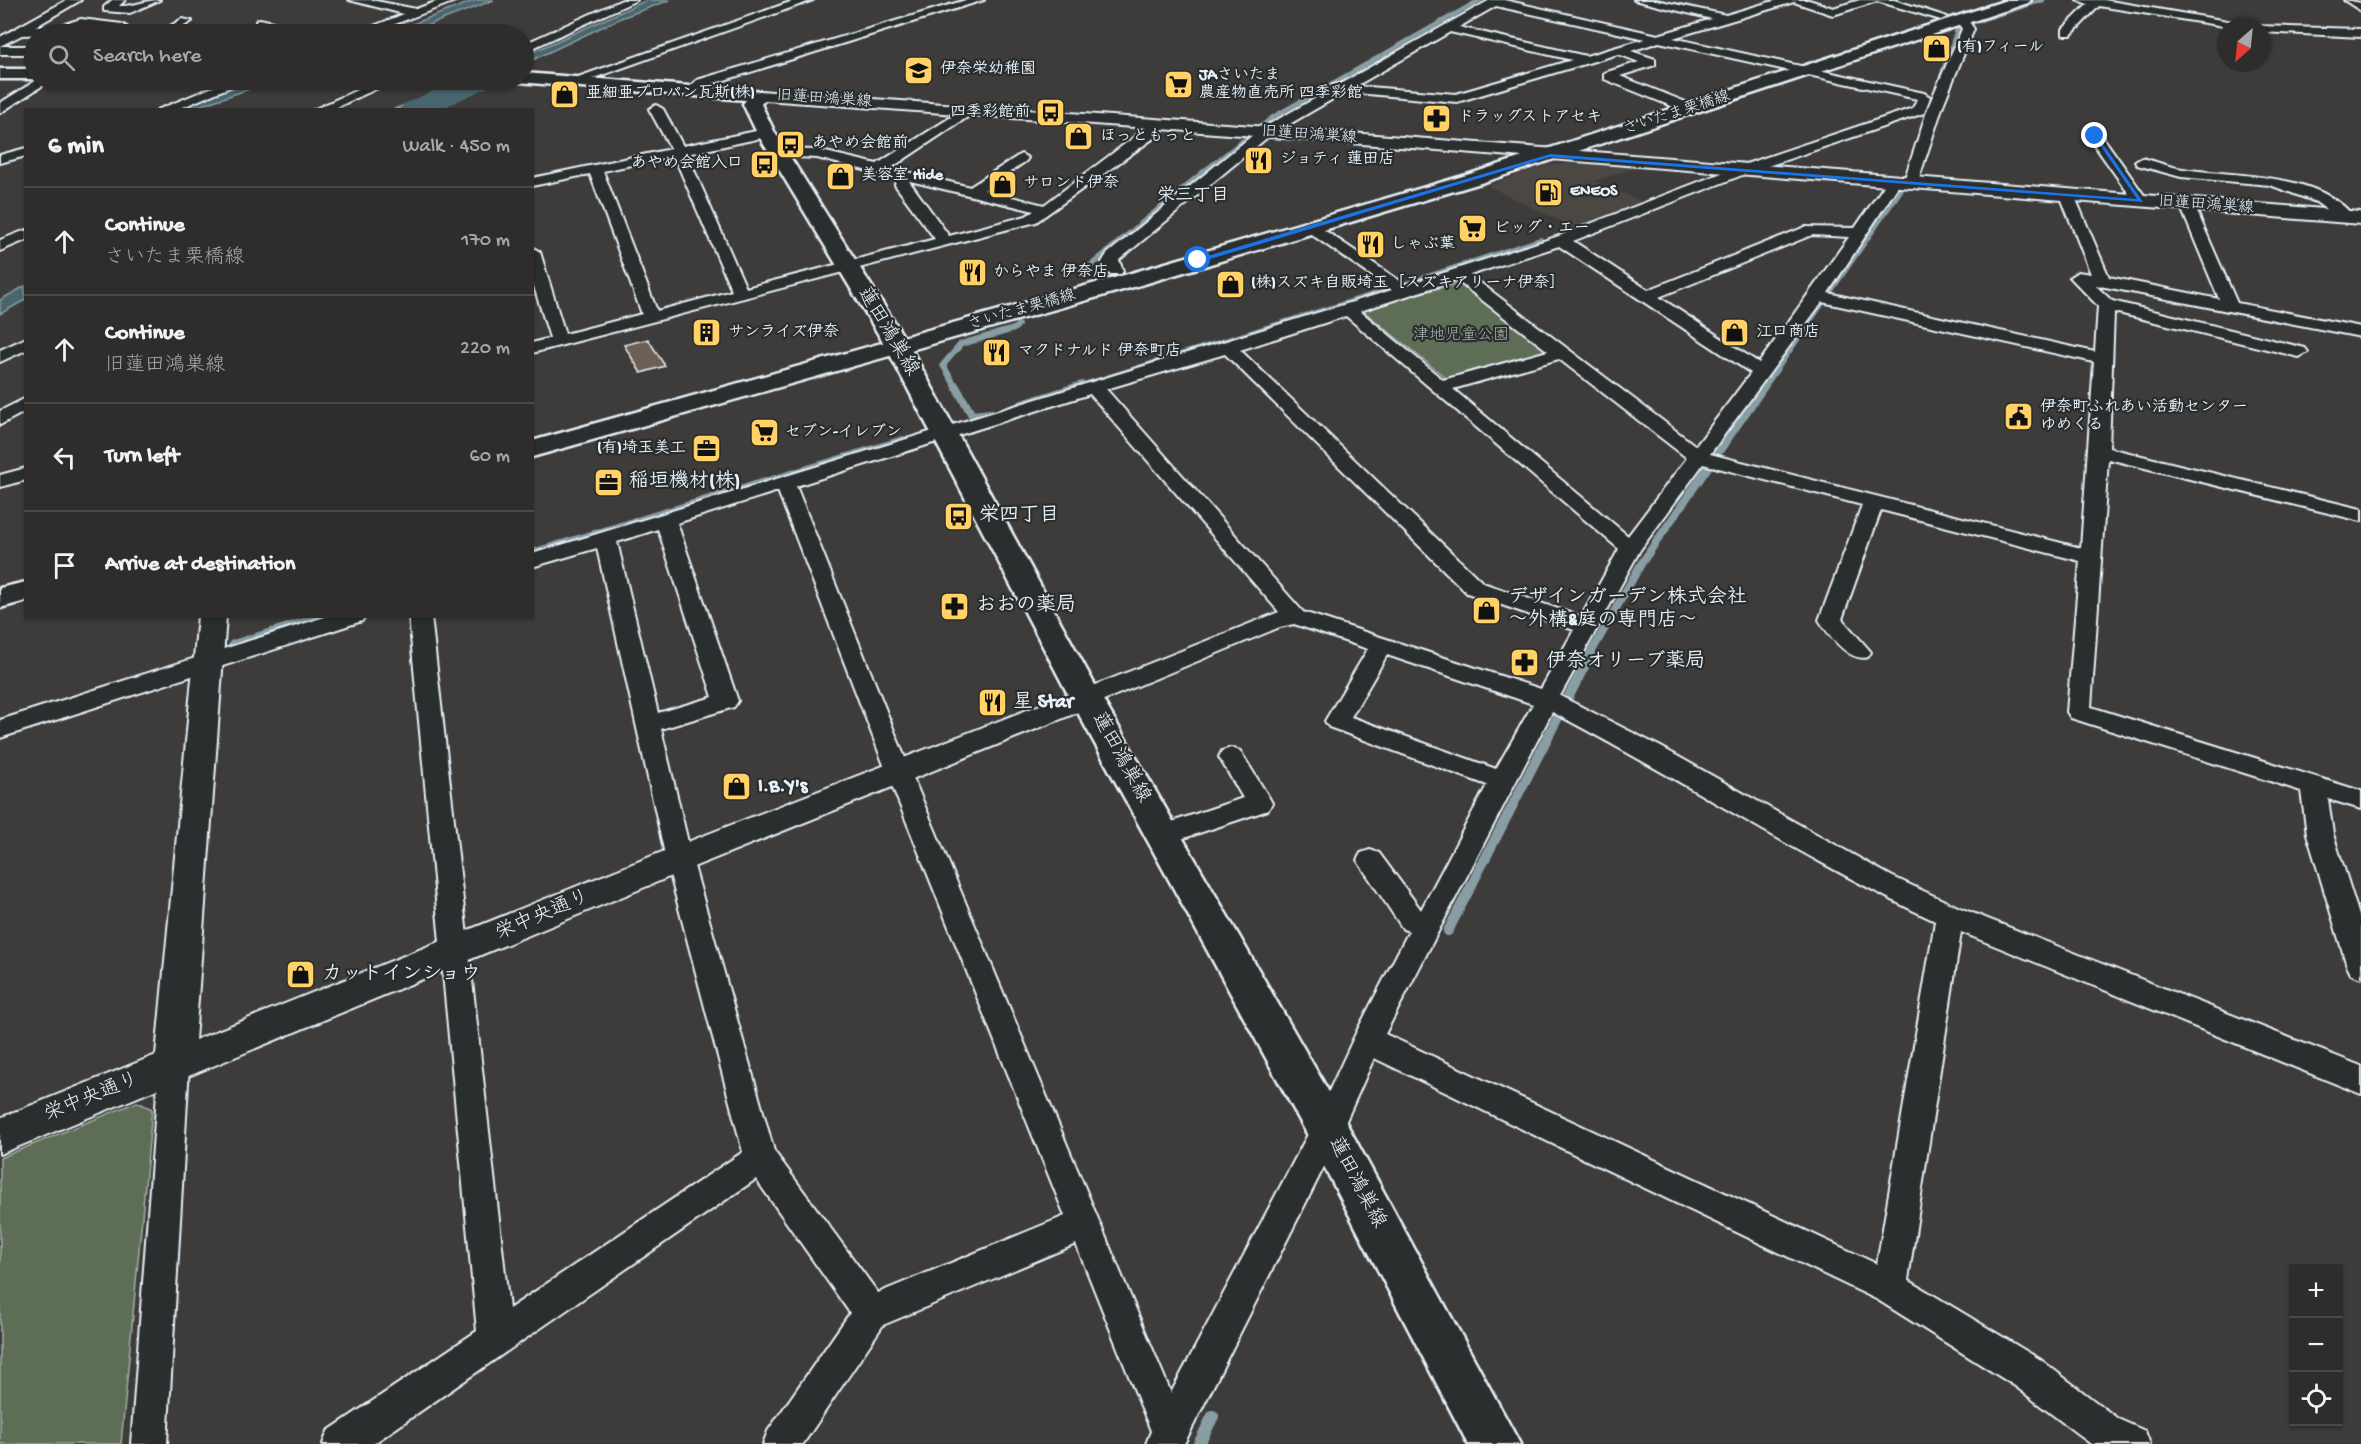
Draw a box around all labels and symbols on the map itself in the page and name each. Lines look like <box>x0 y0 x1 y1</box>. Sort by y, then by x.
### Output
north arrow <box>2217 18 2271 72</box>
shop icon: (有)フィール <box>1920 32 1952 64</box>
place label: (有)フィール <box>1957 37 2044 58</box>
school or university icon: 伊奈栄幼稚園 <box>903 54 935 86</box>
place label: 伊奈栄幼稚園 <box>940 59 1036 80</box>
place label: JAさいたま 農産物直売所 四季彩館 <box>1198 66 1363 104</box>
supermarket icon: JAさいたま 農産物直売所 四季彩館 <box>1162 69 1194 101</box>
shop icon: 亜細亜プロパン瓦斯(株) <box>549 78 581 110</box>
place label: 亜細亜プロパン瓦斯(株) <box>586 84 755 104</box>
street label: 旧蓮田鴻巣線 <box>775 85 873 113</box>
street label: さいたま栗橋線 <box>1620 86 1733 140</box>
bus stop icon: 四季彩館前 <box>1035 97 1067 129</box>
place label: 四季彩館前 <box>950 102 1030 123</box>
pharmacy icon: ドラッグストアセキ <box>1421 102 1453 134</box>
place label: ドラッグストアセキ <box>1458 107 1602 128</box>
shop icon: ほっともっと <box>1063 121 1095 153</box>
street label: 旧蓮田鴻巣線 <box>1260 121 1358 149</box>
route end <box>2081 122 2107 148</box>
place label: ほっともっと <box>1100 127 1196 147</box>
bus stop icon: あやめ会館前 <box>775 128 807 160</box>
place label: あやめ会館前 <box>812 133 908 154</box>
restaurant icon: ジョティ 蓮田店 <box>1243 144 1275 176</box>
bus stop icon: あやめ会館入口 <box>748 148 780 180</box>
place label: ジョティ 蓮田店 <box>1280 149 1395 170</box>
place label: あやめ会館入口 <box>631 153 743 174</box>
shop icon: 美容室 Hide <box>824 160 856 192</box>
place label: 美容室 Hide <box>861 165 944 186</box>
shop icon: サロンド伊奈 <box>986 168 1018 200</box>
place label: サロンド伊奈 <box>1023 173 1119 194</box>
fuel station icon: ENEOS <box>1533 176 1565 208</box>
place label: ENEOS <box>1570 183 1618 202</box>
district label: 栄三丁目 <box>1157 185 1229 207</box>
street label: 旧蓮田鴻巣線 <box>2157 191 2255 219</box>
supermarket icon: ビッグ・エー <box>1457 213 1489 245</box>
place label: ビッグ・エー <box>1494 218 1590 239</box>
restaurant icon: しゃぶ葉 <box>1354 229 1386 261</box>
place label: しゃぶ葉 <box>1391 234 1455 255</box>
route start <box>1184 246 1210 272</box>
restaurant icon: からやま 伊奈店 <box>956 257 988 289</box>
place label: からやま 伊奈店 <box>993 262 1109 283</box>
shop icon: (株)スズキ自販埼玉［スズキアリーナ伊奈］ <box>1214 268 1246 300</box>
place label: (株)スズキ自販埼玉［スズキアリーナ伊奈］ <box>1251 273 1565 294</box>
street label: 蓮田鴻巣線 <box>851 282 924 381</box>
street label: さいたま栗橋線 <box>965 285 1078 335</box>
building icon: サンライズ伊奈 <box>691 317 723 349</box>
shop icon: 江口商店 <box>1719 317 1751 349</box>
place label: サンライズ伊奈 <box>728 322 839 343</box>
place label: 江口商店 <box>1756 322 1820 343</box>
park label: 津地児童公園 <box>1413 325 1509 346</box>
restaurant icon: マクドナルド 伊奈町店 <box>981 336 1013 368</box>
place label: マクドナルド 伊奈町店 <box>1018 341 1181 362</box>
place label: 伊奈町ふれあい活動センター ゆめくる <box>2040 397 2248 436</box>
public building icon: 伊奈町ふれあい活動センター ゆめくる <box>2003 401 2035 433</box>
supermarket icon: セブン-イレブン <box>748 417 780 449</box>
place label: セブン-イレブン <box>785 423 902 443</box>
office icon: (有)埼玉美工 <box>691 433 723 465</box>
place label: (有)埼玉美工 <box>597 438 686 459</box>
office icon: 稲垣機材(株) <box>592 466 624 498</box>
place label: 稲垣機材(株) <box>629 469 740 494</box>
bus stop icon: 栄四丁目 <box>942 500 974 532</box>
place label: 栄四丁目 <box>979 504 1059 528</box>
place label: デザインガーデン株式会社 ～外構&庭の専門店～ <box>1508 585 1747 633</box>
pharmacy icon: おおの薬局 <box>939 590 971 622</box>
place label: おおの薬局 <box>976 593 1076 618</box>
shop icon: デザインガーデン株式会社 ～外構&庭の専門店～ <box>1471 594 1503 626</box>
pharmacy icon: 伊奈オリーブ薬局 <box>1509 646 1541 678</box>
place label: 伊奈オリーブ薬局 <box>1546 649 1705 674</box>
restaurant icon: 星 Star <box>976 687 1008 719</box>
place label: 星 Star <box>1013 691 1075 715</box>
street label: 蓮田鴻巣線 <box>1086 708 1156 807</box>
shop icon: I.B.Y's <box>721 771 753 803</box>
place label: I.B.Y's <box>758 776 809 799</box>
street label: 栄中央通り <box>492 884 594 946</box>
shop icon: カットインショウ <box>285 959 317 991</box>
place label: カットインショウ <box>322 963 480 987</box>
street label: 栄中央通り <box>41 1067 143 1127</box>
street label: 蓮田鴻巣線 <box>1322 1133 1391 1233</box>

